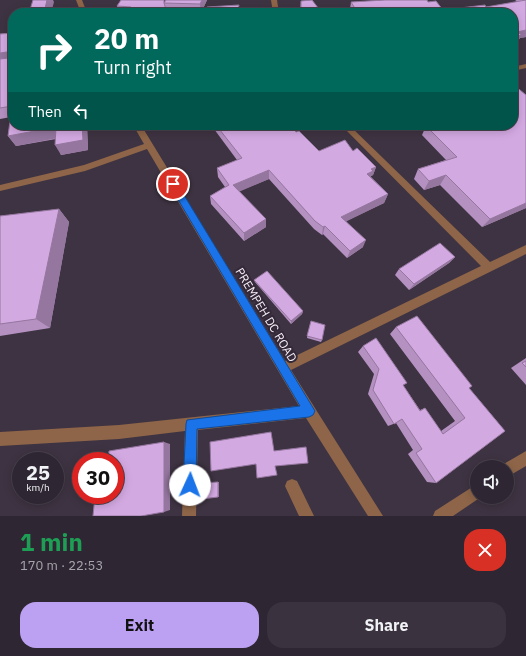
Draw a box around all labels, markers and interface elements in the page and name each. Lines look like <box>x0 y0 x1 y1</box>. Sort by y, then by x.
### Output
text: 20 m <box>94 20 159 57</box>
icon: right <box>28 24 80 76</box>
text: Turn right <box>94 56 172 79</box>
icon: left <box>70 100 92 122</box>
text: Then <box>28 102 62 121</box>
pin <box>156 167 190 201</box>
icon: arrive <box>162 173 184 195</box>
street label: PREMPEH DC ROAD <box>232 265 300 365</box>
speed limit sign: 30 <box>72 452 124 504</box>
text: 25 <box>26 459 50 486</box>
map controls <box>470 460 514 504</box>
button: sound <box>470 460 514 504</box>
position arrow <box>169 464 211 506</box>
text: km/h <box>26 481 50 494</box>
text: 1 min <box>20 526 83 558</box>
button: close <box>464 529 506 571</box>
text: 170 m · 22:53 <box>20 557 103 574</box>
button: Exit <box>20 602 259 648</box>
button: Share <box>267 602 506 648</box>

